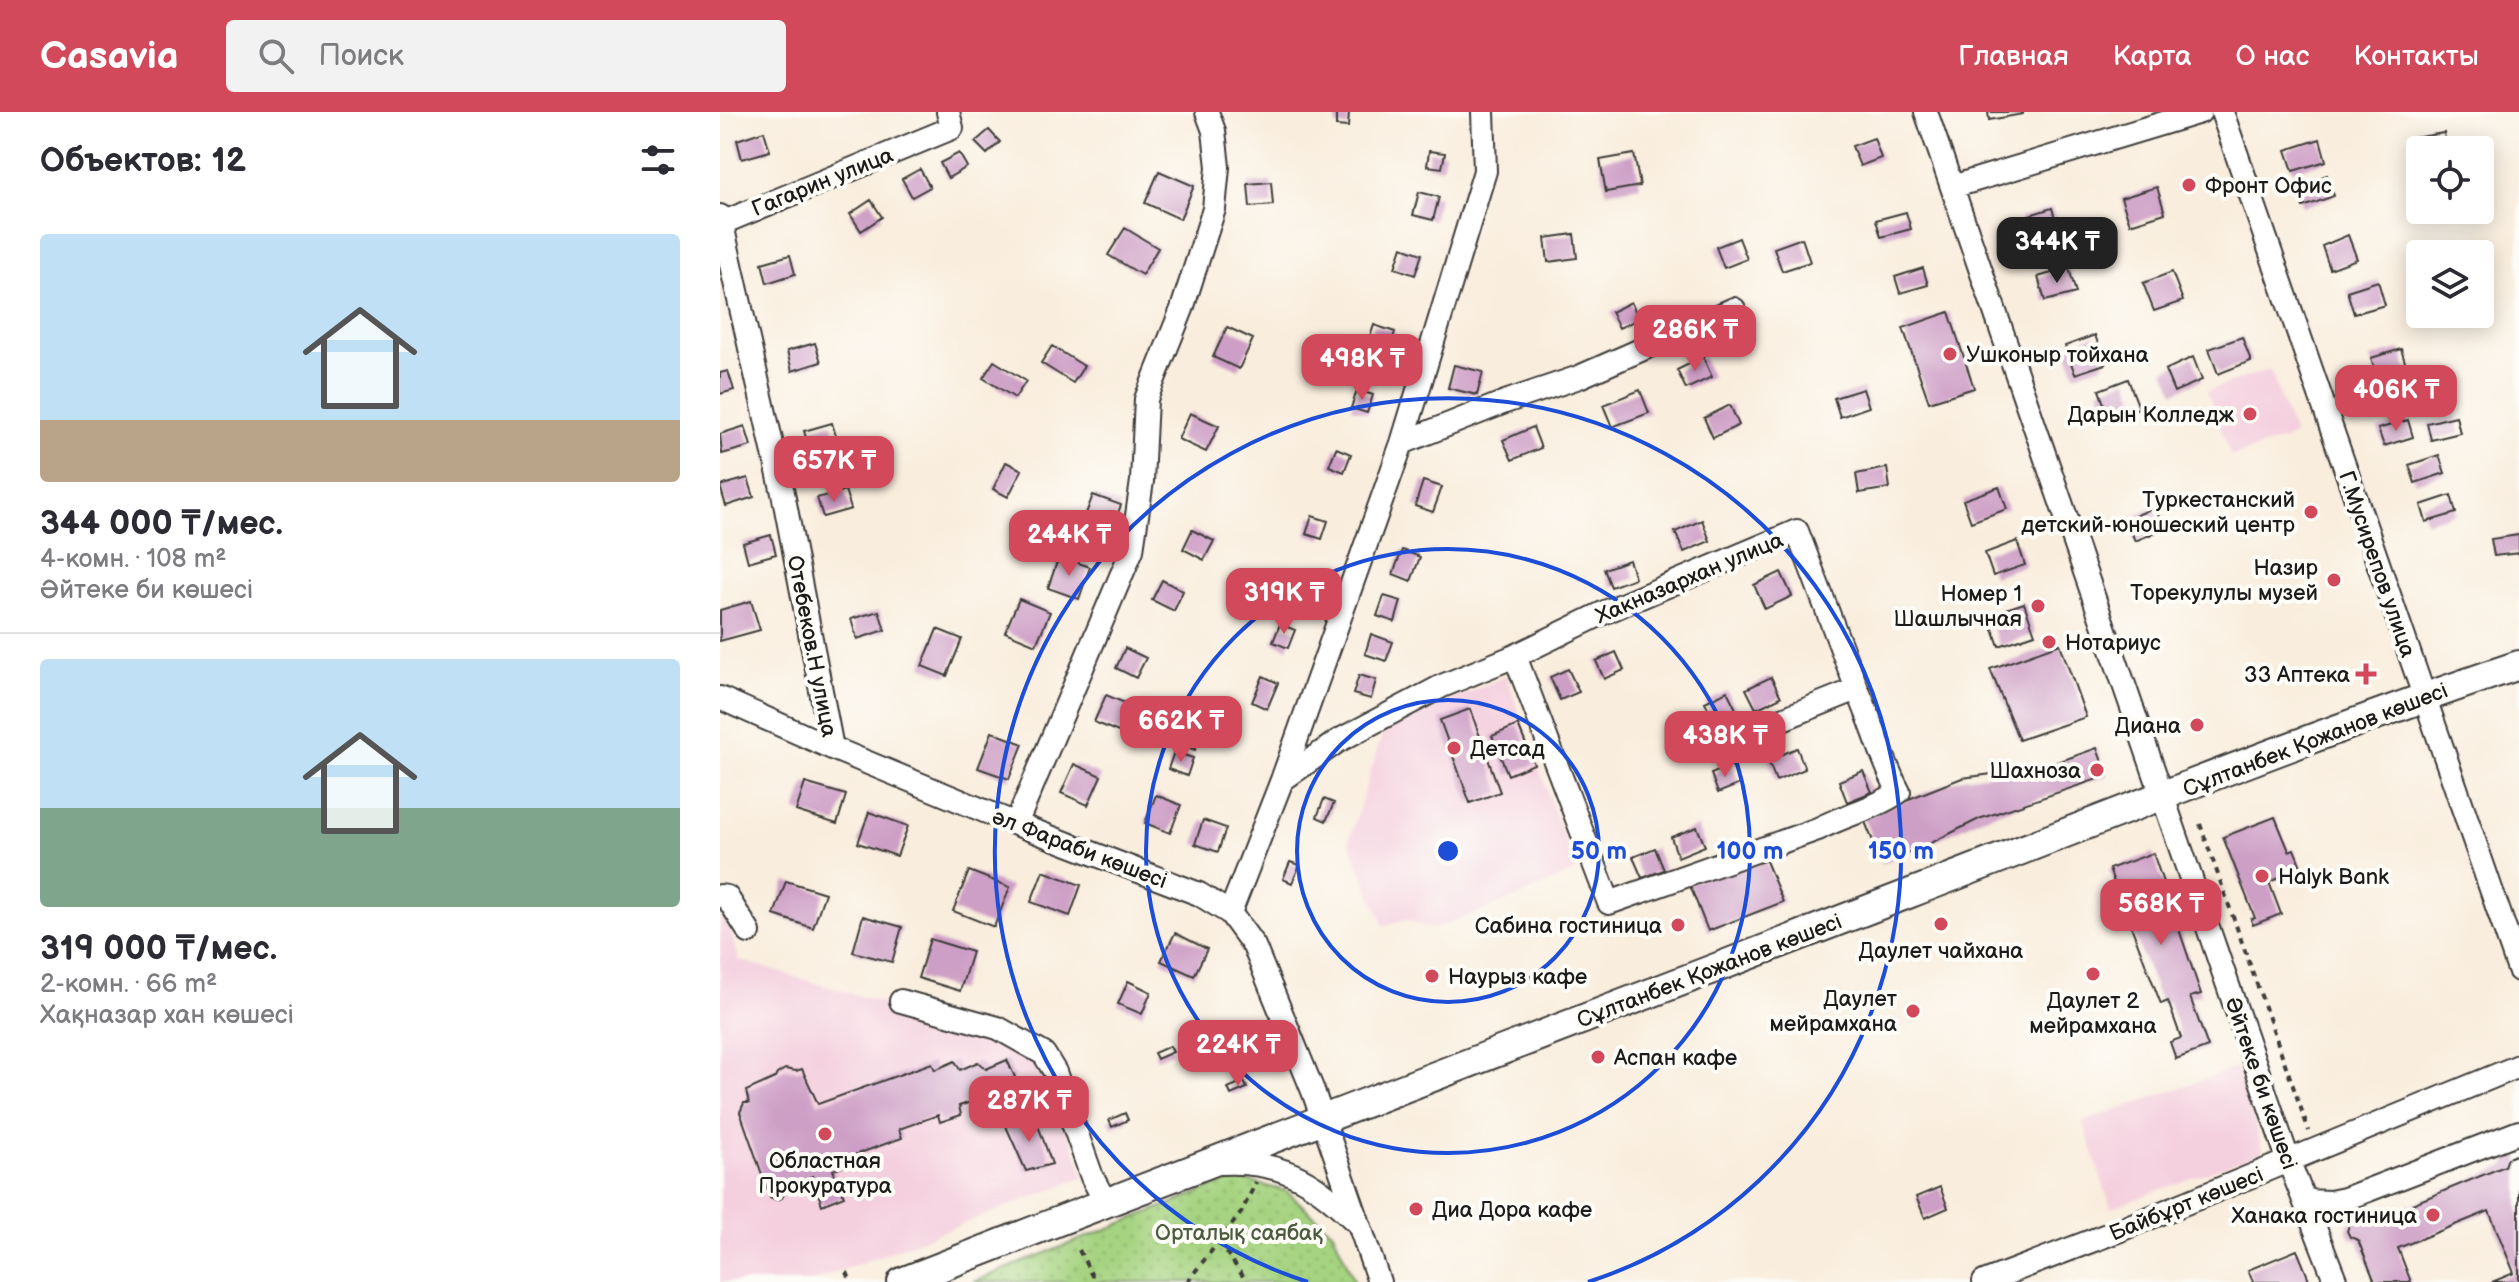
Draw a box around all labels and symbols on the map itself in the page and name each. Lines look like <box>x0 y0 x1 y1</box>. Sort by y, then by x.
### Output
street label: Гагарин улица <box>748 142 897 223</box>
place label: Фронт Офис <box>2205 173 2332 200</box>
marker: Фронт Офис <box>2180 176 2198 194</box>
pin: 344K ₸ <box>1992 217 2122 285</box>
pin: 286K ₸ <box>1630 305 1760 373</box>
pin: 498K ₸ <box>1297 334 1427 402</box>
place label: Ушконыр тойхана <box>1966 342 2149 369</box>
marker: Ушконыр тойхана <box>1941 345 1959 363</box>
pin: 406K ₸ <box>2331 365 2461 433</box>
place label: Дарын Колледж <box>2067 402 2235 429</box>
marker: Дарын Колледж <box>2241 405 2259 423</box>
pin: 657K ₸ <box>769 436 899 504</box>
street label: Г.Мусирепов улица <box>2332 468 2421 661</box>
place label: Туркестанский детский-юношеский центр <box>2021 487 2296 539</box>
marker: Туркестанский детский-юношеский центр <box>2302 503 2320 521</box>
pin: 244K ₸ <box>1004 510 1134 578</box>
street label: Хакназархан улица <box>1592 527 1787 630</box>
street label: Отебеков.Н улица <box>781 553 842 739</box>
place label: Назир Торекулулы музей <box>2130 555 2319 607</box>
pin: 319K ₸ <box>1219 568 1349 636</box>
marker: Назир Торекулулы музей <box>2325 571 2343 589</box>
place label: Номер 1 Шашлычная <box>1893 581 2022 633</box>
marker: Номер 1 Шашлычная <box>2029 597 2047 615</box>
place label: Нотариус <box>2065 630 2161 657</box>
marker: Нотариус <box>2040 633 2058 651</box>
place label: 33 Аптека <box>2244 662 2350 689</box>
marker: 33 Аптека <box>2357 665 2375 683</box>
street label: Сұлтанбек Қожанов көшесі <box>2179 677 2452 803</box>
pin: 662K ₸ <box>1116 696 1246 764</box>
pin: 438K ₸ <box>1660 711 1790 779</box>
place label: Диана <box>2115 713 2181 740</box>
marker: Диана <box>2188 716 2206 734</box>
place label: Детсад <box>1470 736 1545 763</box>
marker: Детсад <box>1445 739 1463 757</box>
place label: Шахноза <box>1989 758 2081 785</box>
marker: Шахноза <box>2088 761 2106 779</box>
street label: әл Фараби көшесі <box>988 804 1171 895</box>
centre of rings <box>1434 837 1462 865</box>
text: 50 m <box>1571 837 1627 866</box>
text: 100 m <box>1717 837 1783 866</box>
text: 150 m <box>1868 837 1934 866</box>
place label: Halyk Bank <box>2278 864 2389 891</box>
marker: Halyk Bank <box>2253 867 2271 885</box>
pin: 568K ₸ <box>2096 879 2226 947</box>
street label: Сұлтанбек Қожанов көшесі <box>1573 908 1846 1034</box>
place label: Сабина гостиница <box>1475 913 1662 940</box>
marker: Даулет чайхана <box>1932 915 1950 933</box>
marker: Сабина гостиница <box>1669 916 1687 934</box>
place label: Даулет чайхана <box>1859 938 2023 965</box>
place label: Наурыз кафе <box>1448 964 1587 991</box>
marker: Даулет 2 мейрамхана <box>2084 965 2102 983</box>
marker: Наурыз кафе <box>1423 967 1441 985</box>
place label: Даулет мейрамхана <box>1770 986 1898 1038</box>
place label: Даулет 2 мейрамхана <box>2029 988 2157 1040</box>
street label: Әйтеке би көшесі <box>2218 994 2303 1173</box>
marker: Даулет мейрамхана <box>1904 1002 1922 1020</box>
pin: 224K ₸ <box>1173 1020 1303 1088</box>
place label: Аспан кафе <box>1613 1045 1737 1072</box>
marker: Аспан кафе <box>1589 1048 1607 1066</box>
pin: 287K ₸ <box>964 1076 1094 1144</box>
marker: Областная Прокуратура <box>816 1125 834 1143</box>
place label: Областная Прокуратура <box>758 1148 892 1200</box>
street label: Байбұрт көшесі <box>2106 1161 2267 1248</box>
place label: Диа Дора кафе <box>1432 1197 1592 1224</box>
marker: Диа Дора кафе <box>1407 1200 1425 1218</box>
place label: Ханака гостиница <box>2231 1203 2417 1230</box>
marker: Ханака гостиница <box>2424 1206 2442 1224</box>
park label: Орталық саябақ <box>1155 1220 1323 1247</box>

